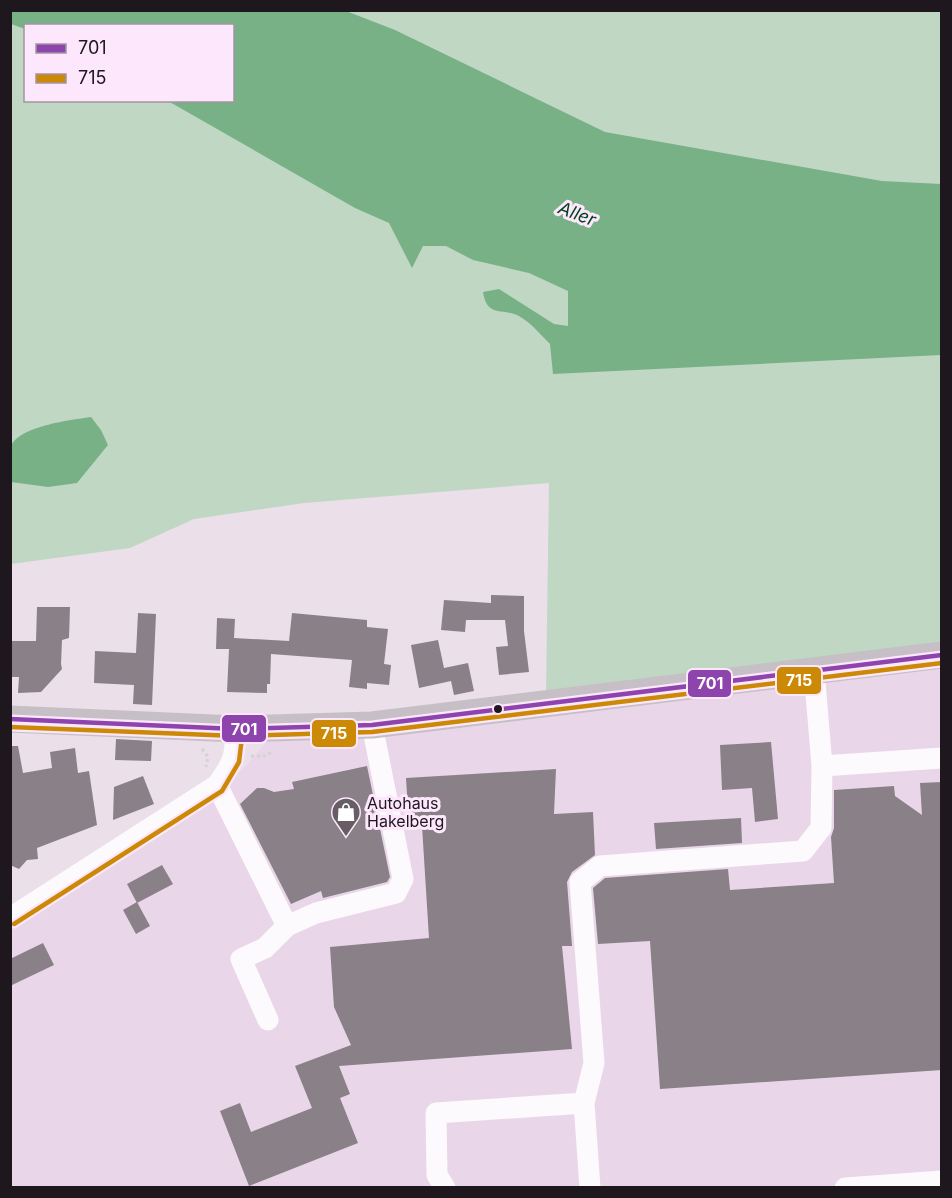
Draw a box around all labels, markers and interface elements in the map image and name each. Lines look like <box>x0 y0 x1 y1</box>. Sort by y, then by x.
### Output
legend <box>24 24 234 102</box>
text: 701 <box>78 37 107 58</box>
text: 715 <box>78 67 106 88</box>
water label: Aller <box>555 197 600 231</box>
line badge: 715 <box>776 666 822 695</box>
line badge: 701 <box>687 669 732 698</box>
text: 715 <box>786 670 812 690</box>
text: 701 <box>697 673 723 693</box>
unlabelled marker <box>492 703 504 715</box>
line badge: 701 <box>221 714 267 743</box>
text: 701 <box>231 719 257 739</box>
line badge: 715 <box>311 719 357 748</box>
text: 715 <box>321 723 347 743</box>
place label: Autohaus Hakelberg <box>367 793 444 831</box>
shop icon: Autohaus Hakelberg <box>330 796 362 838</box>

